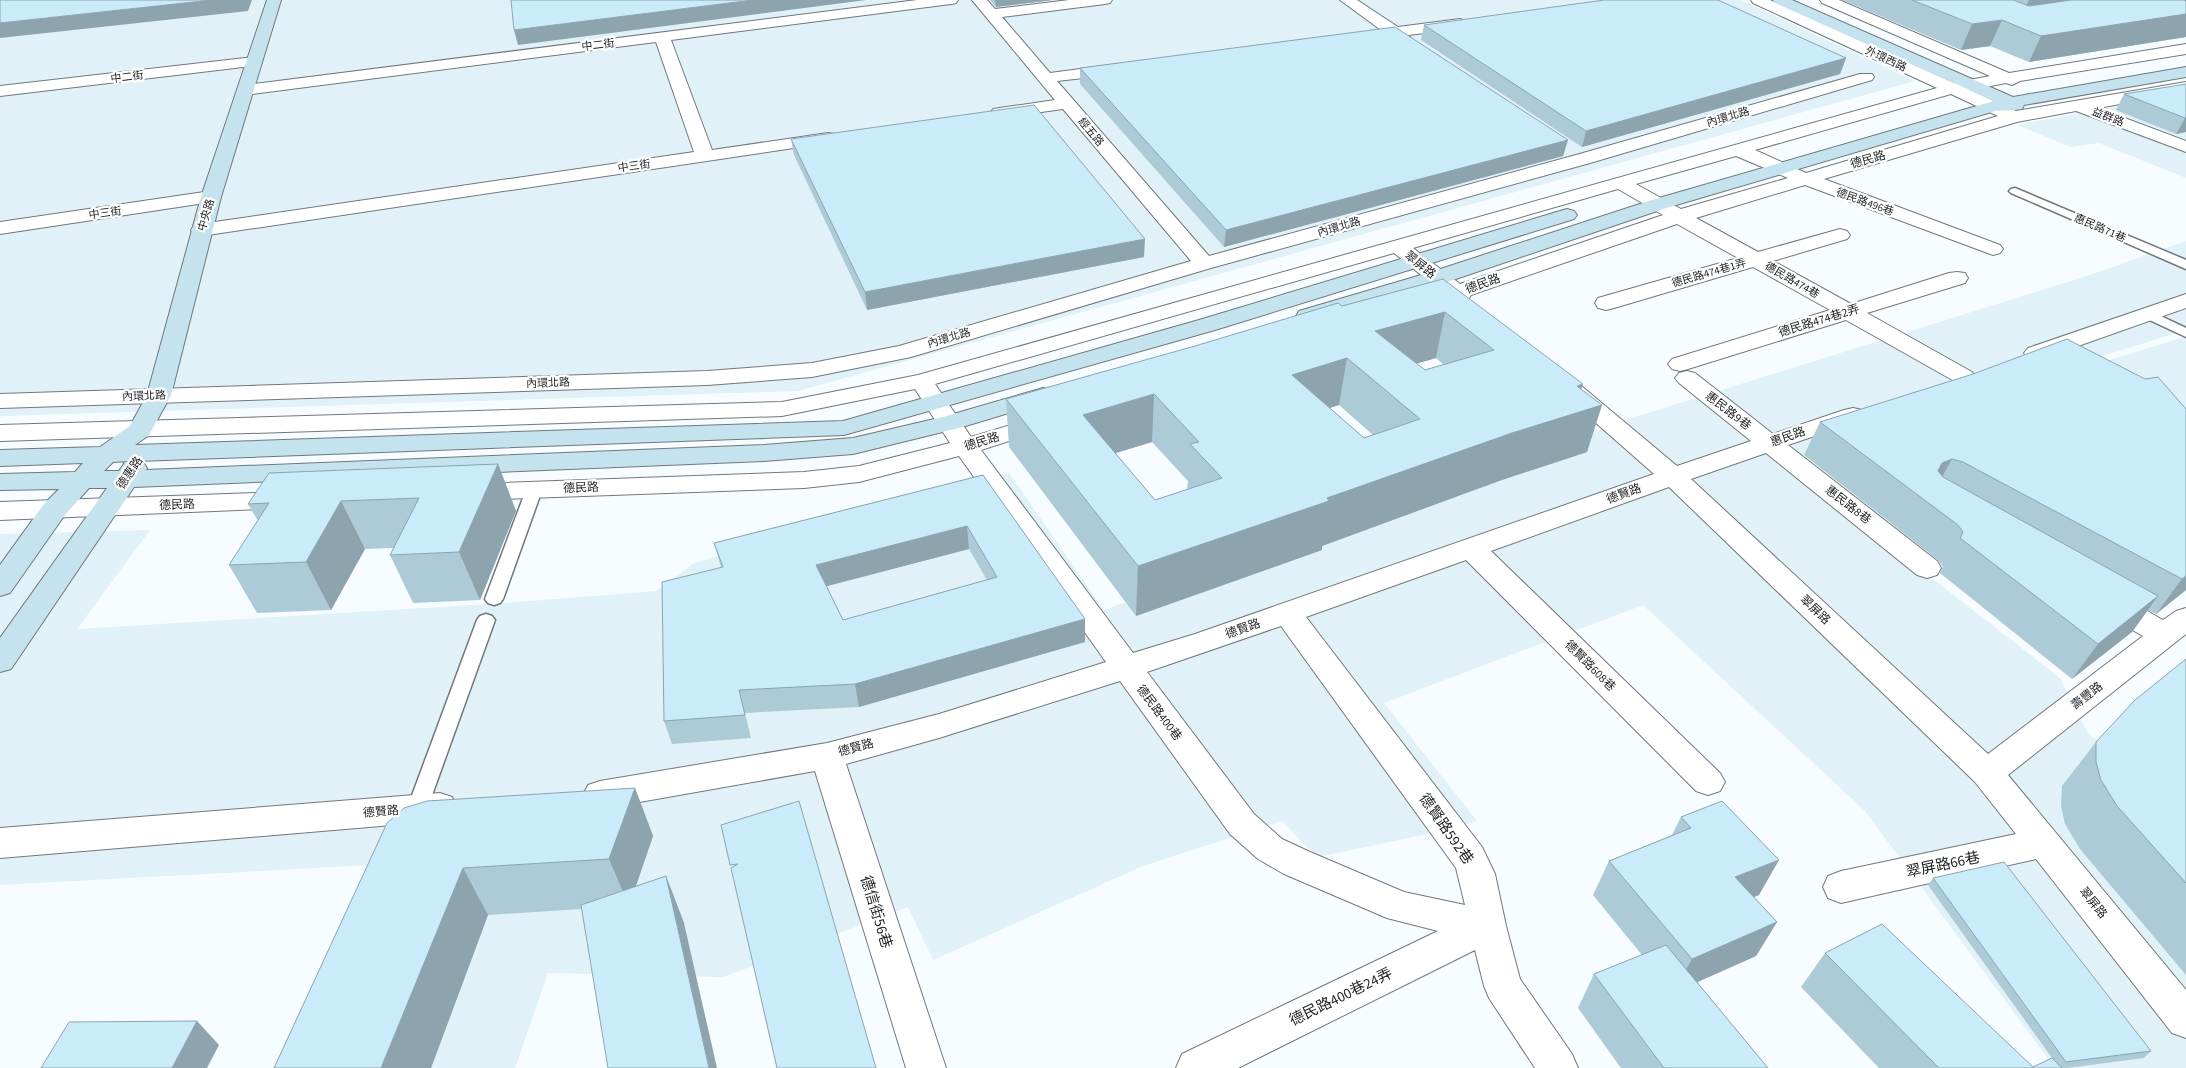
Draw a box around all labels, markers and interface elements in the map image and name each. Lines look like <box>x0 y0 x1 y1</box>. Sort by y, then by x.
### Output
street label: 中二街 <box>581 36 615 54</box>
street label: 外環西路 <box>1863 43 1909 75</box>
street label: 中二街 <box>110 68 144 86</box>
street label: 內環北路 <box>1705 104 1751 130</box>
street label: 益群路 <box>2090 104 2126 130</box>
street label: 經五路 <box>1075 115 1107 149</box>
street label: 德民路 <box>1848 147 1888 173</box>
street label: 中三街 <box>617 156 651 176</box>
street label: 德民路496巷 <box>1834 185 1896 219</box>
street label: 中央路 <box>194 197 218 233</box>
street label: 中三街 <box>88 203 122 223</box>
street label: 惠民路71巷 <box>2072 210 2128 246</box>
street label: 內環北路 <box>1316 214 1362 240</box>
street label: 翠屏路 <box>1401 247 1439 283</box>
street label: 德民路474巷1弄 <box>1670 255 1748 291</box>
street label: 德民路474巷 <box>1762 258 1822 302</box>
street label: 德民路 <box>1463 270 1503 298</box>
street label: 德民路474巷2弄 <box>1776 301 1862 341</box>
street label: 內環北路 <box>926 325 972 351</box>
street label: 內環北路 <box>526 375 570 391</box>
street label: 內環北路 <box>122 388 166 404</box>
street label: 惠民路9巷 <box>1702 388 1754 434</box>
street label: 惠民路 <box>1768 423 1808 451</box>
street label: 德民路 <box>962 429 1002 455</box>
street label: 德惠路 <box>113 453 147 493</box>
street label: 德民路 <box>563 479 599 497</box>
street label: 德賢路 <box>1604 480 1644 508</box>
street label: 惠民路8巷 <box>1822 482 1874 528</box>
street label: 德民路 <box>159 496 195 514</box>
street label: 翠屏路 <box>1796 592 1834 628</box>
street label: 德賢路 <box>1223 615 1263 643</box>
street label: 德賢路608巷 <box>1561 637 1619 695</box>
street label: 壽豐路 <box>2068 678 2106 714</box>
street label: 德民路400巷 <box>1132 682 1186 744</box>
street label: 德賢路 <box>836 735 876 761</box>
street label: 德賢路592巷 <box>1414 789 1478 869</box>
street label: 德賢路 <box>362 802 400 822</box>
street label: 翠屏路66巷 <box>1904 847 1982 883</box>
street label: 德信街56巷 <box>855 873 897 951</box>
street label: 翠屏路 <box>2075 884 2111 922</box>
street label: 德民路400巷24弄 <box>1286 963 1396 1031</box>

